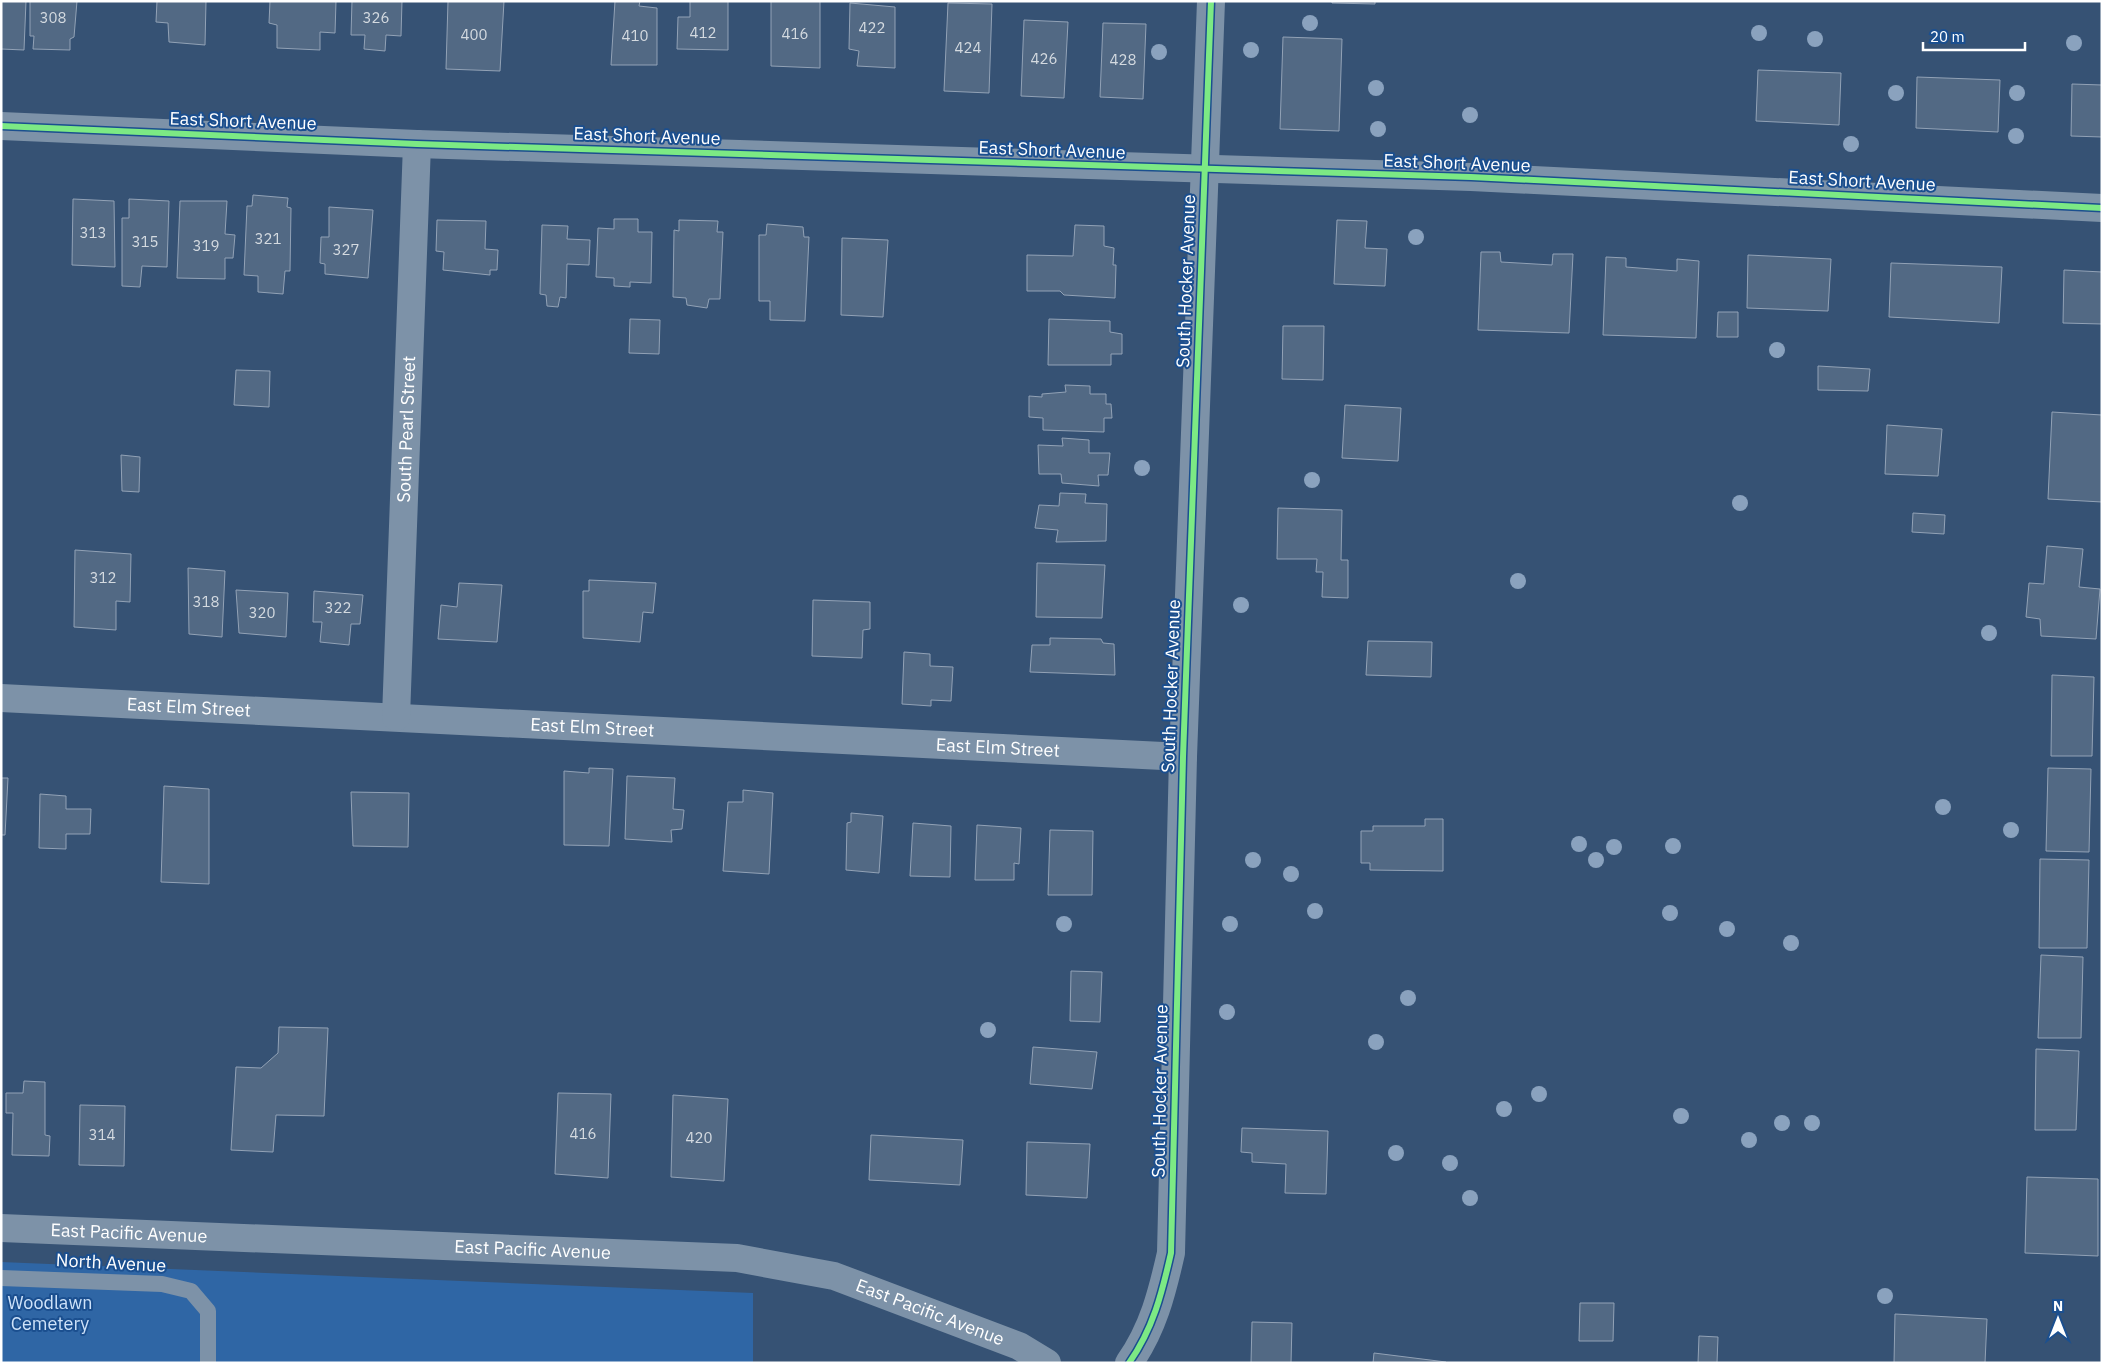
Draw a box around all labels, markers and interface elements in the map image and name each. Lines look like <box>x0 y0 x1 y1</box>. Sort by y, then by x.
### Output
house number: 308 <box>39 8 67 27</box>
house number: 326 <box>362 8 390 27</box>
house number: 422 <box>858 18 886 37</box>
scale bar <box>1923 20 2026 52</box>
house number: 412 <box>689 23 717 42</box>
house number: 416 <box>781 24 809 43</box>
house number: 400 <box>460 25 488 44</box>
house number: 410 <box>621 26 649 45</box>
text: 20 m <box>1930 27 1965 46</box>
house number: 424 <box>954 38 982 57</box>
house number: 426 <box>1030 49 1058 68</box>
house number: 428 <box>1109 50 1137 69</box>
street label: East Short Avenue <box>169 106 317 135</box>
street label: East Short Avenue <box>573 121 721 150</box>
street label: East Short Avenue <box>978 135 1126 164</box>
street label: East Short Avenue <box>1383 148 1531 177</box>
street label: East Short Avenue <box>1788 165 1936 196</box>
street label: South Hocker Avenue <box>1171 194 1200 368</box>
house number: 313 <box>79 223 107 242</box>
house number: 321 <box>254 229 282 248</box>
house number: 315 <box>131 232 159 251</box>
house number: 319 <box>192 236 220 255</box>
house number: 327 <box>332 240 360 259</box>
street label: South Pearl Street <box>392 355 420 503</box>
house number: 312 <box>89 568 117 587</box>
house number: 318 <box>192 592 220 611</box>
house number: 322 <box>324 598 352 617</box>
street label: South Hocker Avenue <box>1156 599 1185 773</box>
house number: 320 <box>248 603 276 622</box>
street label: East Elm Street <box>126 692 251 721</box>
street label: East Elm Street <box>530 712 655 742</box>
street label: East Elm Street <box>935 733 1060 762</box>
street label: South Hocker Avenue <box>1146 1004 1173 1178</box>
house number: 416 <box>569 1124 597 1143</box>
house number: 314 <box>88 1125 116 1144</box>
house number: 420 <box>685 1128 713 1147</box>
street label: East Pacific Avenue <box>50 1218 208 1247</box>
street label: East Pacific Avenue <box>454 1234 612 1264</box>
street label: North Avenue <box>55 1248 167 1277</box>
street label: East Pacific Avenue <box>853 1273 1008 1350</box>
park label: Woodlawn Cemetery <box>8 1291 92 1335</box>
north arrow <box>2033 1294 2083 1344</box>
text: N <box>2053 1297 2063 1315</box>

